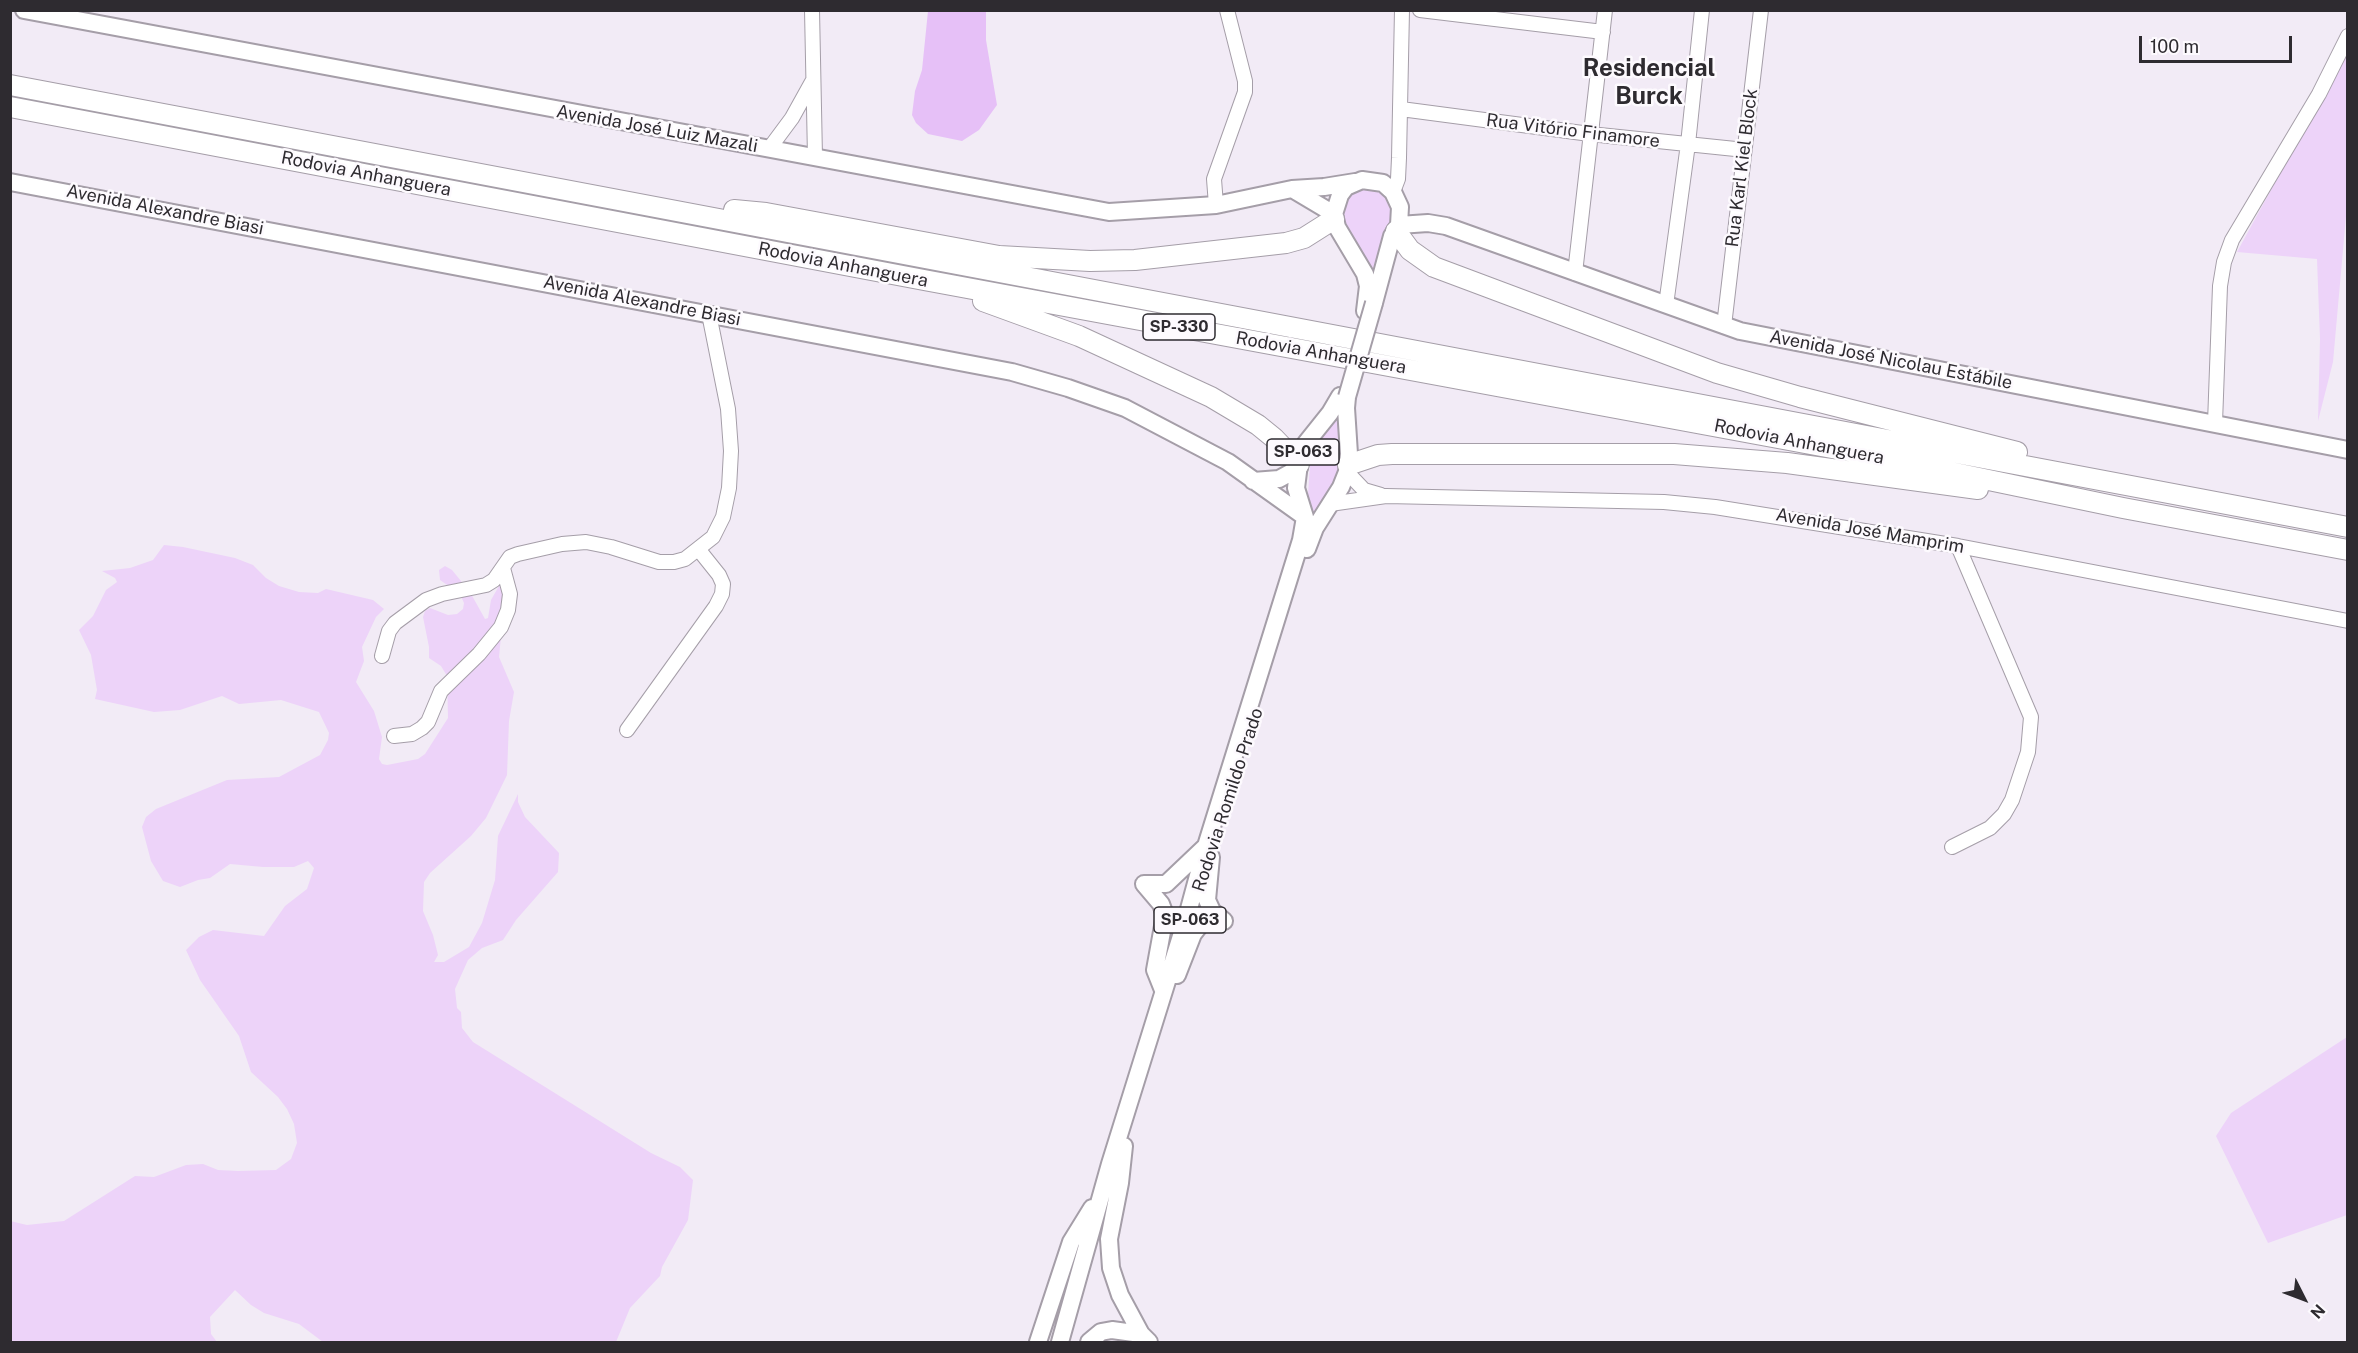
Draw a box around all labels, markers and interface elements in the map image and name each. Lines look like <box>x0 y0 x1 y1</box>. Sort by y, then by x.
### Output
scale bar <box>2142 24 2295 62</box>
text: 100 m <box>2150 36 2199 57</box>
district label: Residencial Burck <box>1583 55 1715 111</box>
street label: Rua Karl Kiel Block <box>1722 88 1762 248</box>
street label: Avenida José Luiz Mazali <box>555 101 759 157</box>
street label: Rua Vitório Finamore <box>1485 110 1661 152</box>
street label: Rodovia Anhanguera <box>279 147 453 201</box>
street label: Avenida Alexandre Biasi <box>65 180 265 240</box>
street label: Rodovia Anhanguera <box>756 238 930 292</box>
street label: Avenida Alexandre Biasi <box>542 271 742 331</box>
road number: SP-330 <box>1143 314 1215 340</box>
street label: Avenida José Nicolau Estábile <box>1768 326 2014 394</box>
street label: Rodovia Anhanguera <box>1234 327 1408 379</box>
street label: Rodovia Anhanguera <box>1712 415 1886 469</box>
road number: SP-063 <box>1267 439 1339 465</box>
street label: Avenida José Mamprim <box>1774 504 1966 558</box>
street label: Rodovia Romildo Prado <box>1188 705 1268 895</box>
road number: SP-063 <box>1154 907 1226 933</box>
north arrow <box>2274 1269 2334 1329</box>
text: N <box>2307 1300 2329 1322</box>

